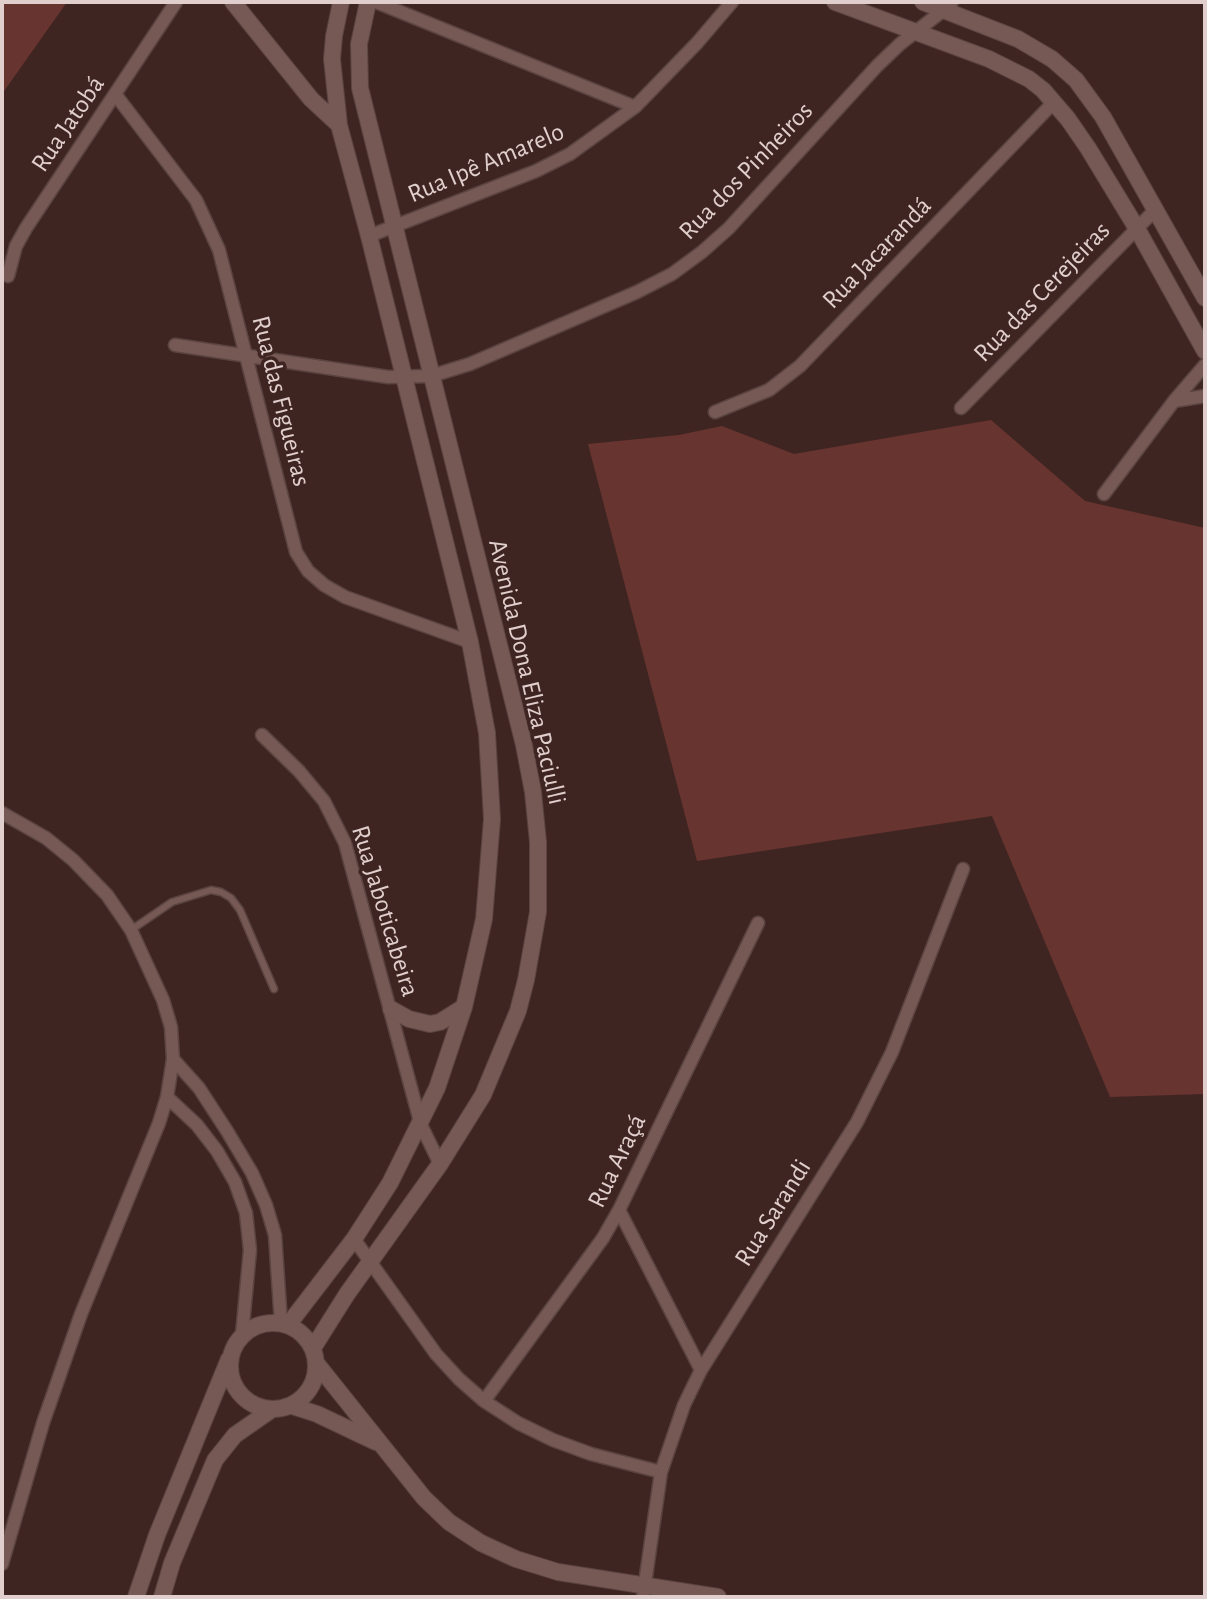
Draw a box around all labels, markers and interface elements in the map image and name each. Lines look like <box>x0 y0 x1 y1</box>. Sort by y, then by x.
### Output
street label: Rua Jatobá <box>25 70 111 178</box>
street label: Rua dos Pinheiros <box>672 96 820 246</box>
street label: Rua Ipê Amarelo <box>403 116 569 210</box>
street label: Rua Jacarandá <box>816 191 938 315</box>
street label: Rua das Cerejeiras <box>967 215 1117 369</box>
street label: Rua das Figueiras <box>245 313 317 489</box>
street label: Avenida Dona Eliza Paciulli <box>481 536 573 808</box>
street label: Rua Jaboticabeira <box>344 822 426 1000</box>
street label: Rua Araçá <box>581 1109 653 1213</box>
street label: Rua Sarandi <box>728 1154 818 1272</box>

